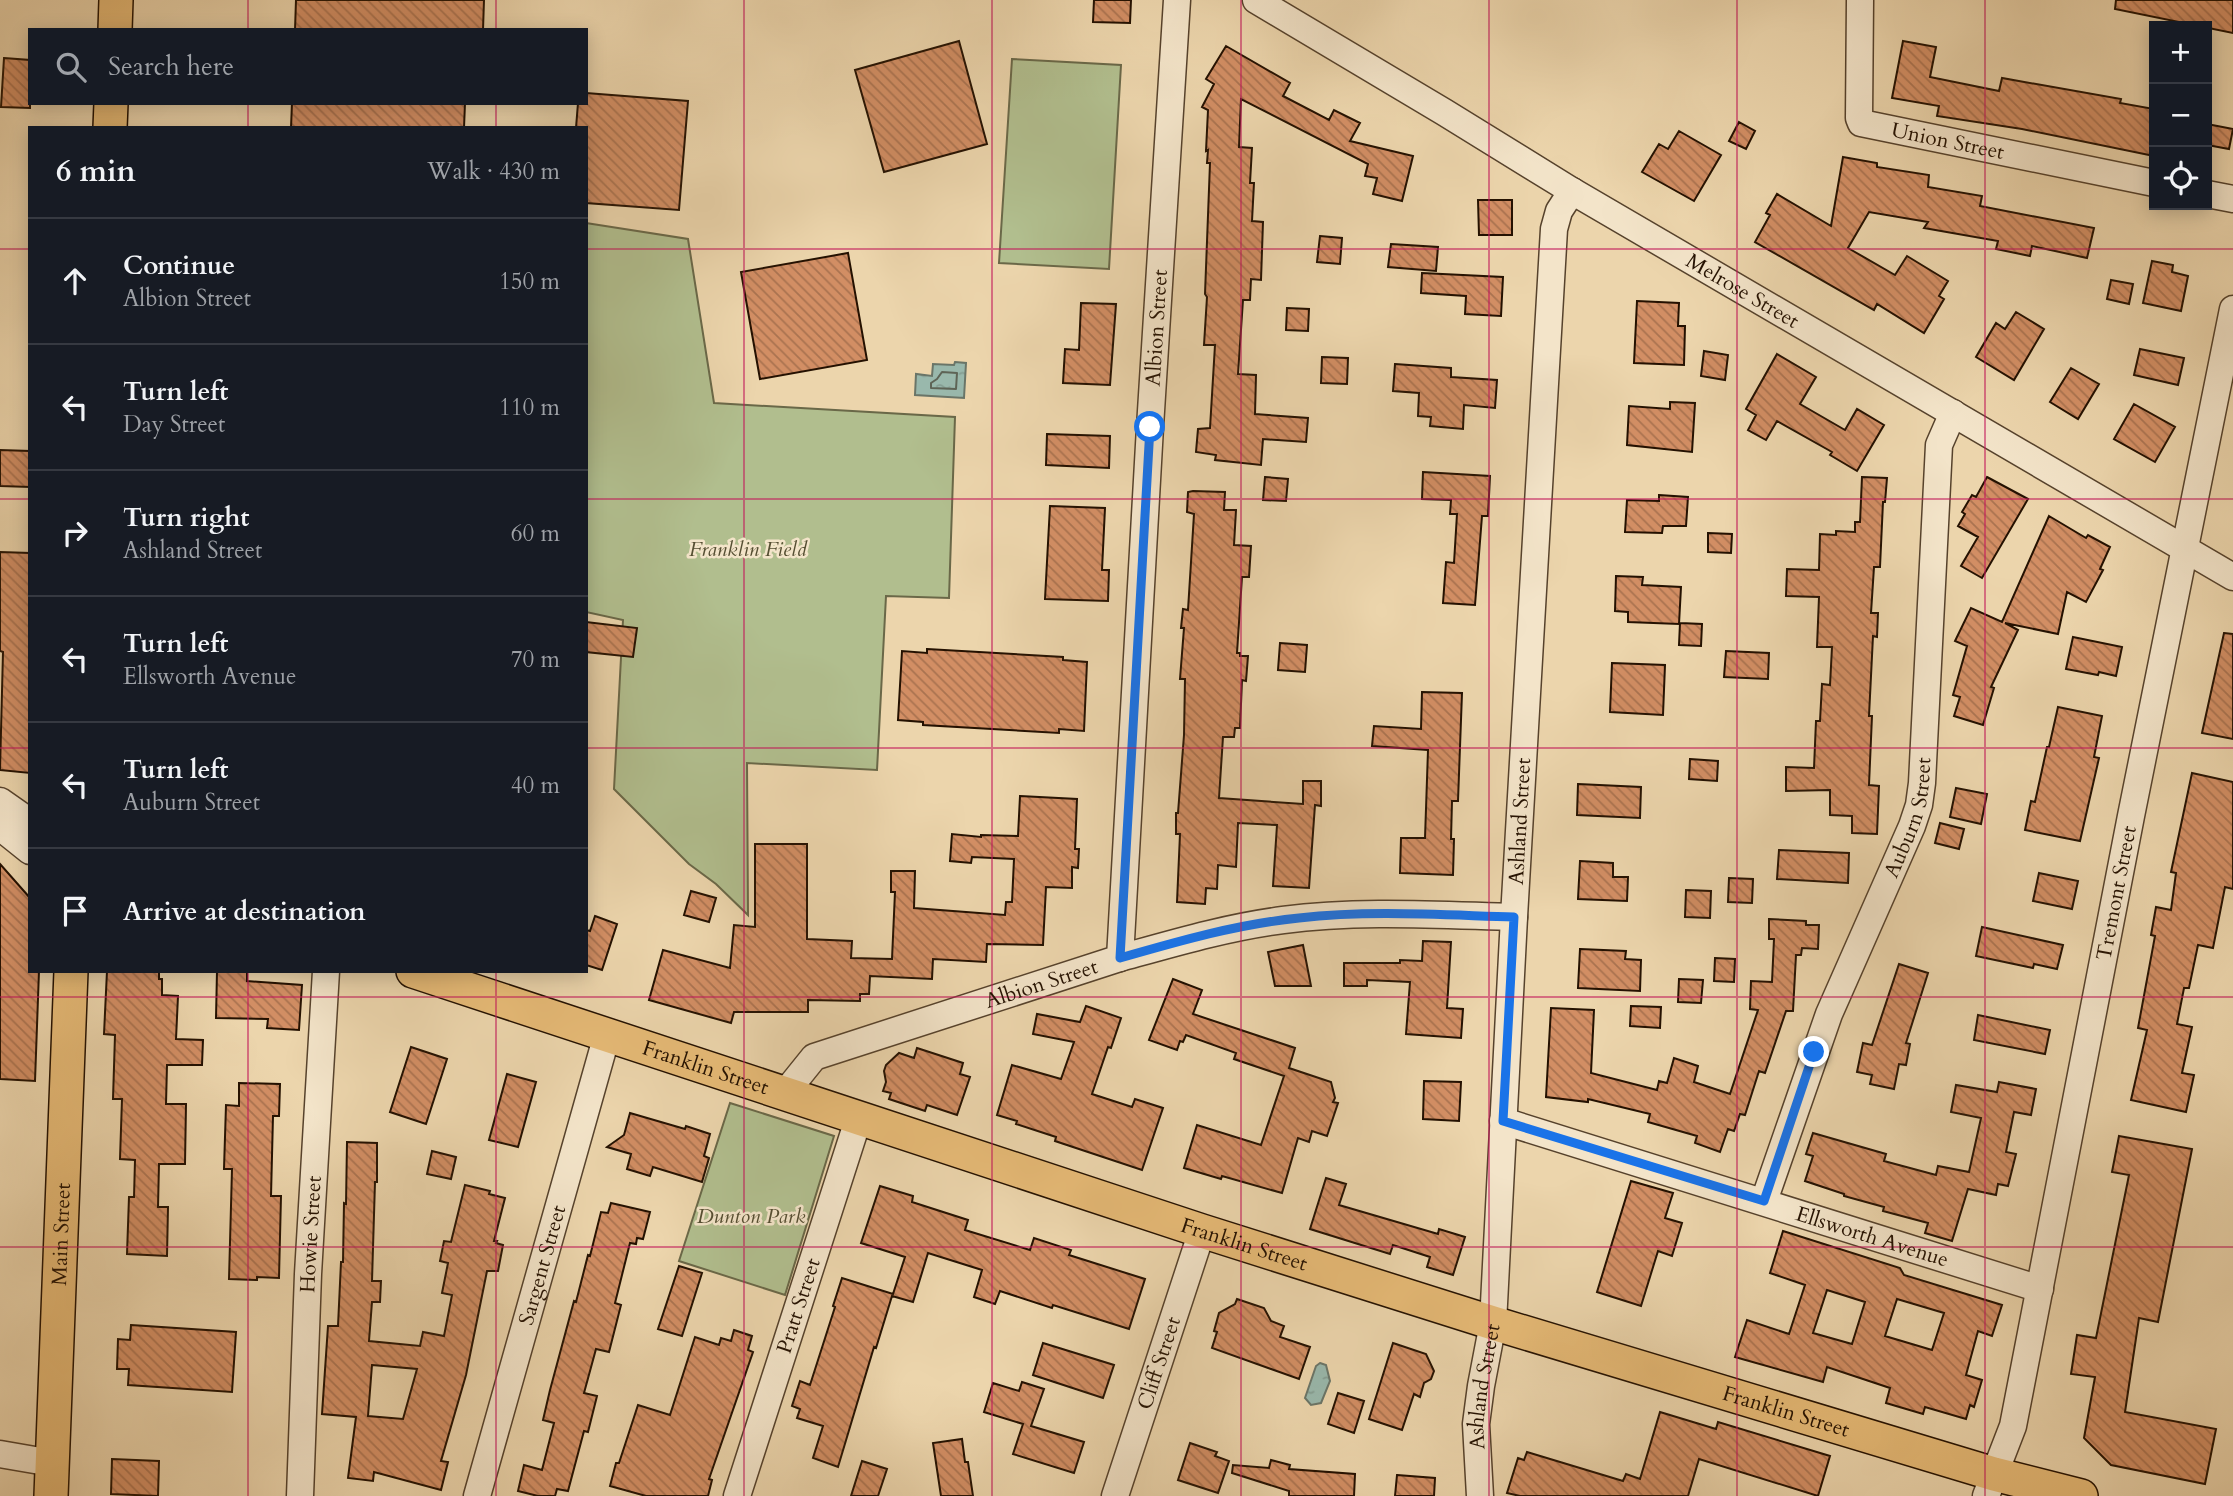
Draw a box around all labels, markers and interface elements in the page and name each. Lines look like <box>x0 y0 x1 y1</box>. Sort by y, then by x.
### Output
map controls <box>2149 21 2212 210</box>
button: + <box>2149 21 2212 84</box>
search box <box>28 28 588 105</box>
icon: search <box>52 48 90 86</box>
text: Search here <box>108 49 234 84</box>
button: − <box>2149 84 2212 147</box>
street label: Union Street <box>1889 115 2007 167</box>
button: locate <box>2149 147 2212 210</box>
text: 6 min <box>56 151 136 192</box>
text: Walk · 430 m <box>427 156 560 187</box>
street label: Melrose Street <box>1681 246 1805 335</box>
text: Continue <box>123 248 235 283</box>
icon: ahead <box>56 262 94 300</box>
text: 150 m <box>499 266 560 297</box>
street label: Albion Street <box>1138 268 1174 387</box>
text: Albion Street <box>123 283 251 314</box>
text: Turn left <box>123 374 228 409</box>
icon: left <box>56 388 94 426</box>
text: 110 m <box>499 392 560 423</box>
text: Day Street <box>123 409 225 440</box>
route start <box>1134 411 1165 442</box>
text: Turn right <box>123 500 250 535</box>
icon: right <box>56 514 94 552</box>
text: 60 m <box>511 518 560 549</box>
text: Ashland Street <box>123 535 262 566</box>
park label: Franklin Field <box>689 535 808 564</box>
text: Turn left <box>123 626 228 661</box>
icon: left <box>56 640 94 678</box>
text: 70 m <box>511 644 560 675</box>
text: Ellsworth Avenue <box>123 661 297 692</box>
text: Turn left <box>123 752 228 787</box>
street label: Auburn Street <box>1877 756 1938 882</box>
street label: Ashland Street <box>1501 757 1538 886</box>
icon: left <box>56 766 94 804</box>
text: 40 m <box>511 770 560 801</box>
text: Auburn Street <box>123 787 260 818</box>
street label: Tremont Street <box>2089 823 2143 963</box>
icon: arrive <box>56 892 94 930</box>
text: Arrive at destination <box>123 894 366 929</box>
street label: Albion Street <box>981 952 1102 1015</box>
street label: Franklin Street <box>639 1033 773 1102</box>
route end <box>1798 1036 1829 1067</box>
street label: Howie Street <box>293 1174 328 1293</box>
street label: Main Street <box>45 1182 77 1286</box>
street label: Ellsworth Avenue <box>1792 1199 1952 1274</box>
street label: Sargent Street <box>511 1201 573 1328</box>
park label: Dunton Park <box>697 1202 806 1231</box>
street label: Franklin Street <box>1177 1211 1312 1278</box>
street label: Pratt Street <box>769 1254 827 1357</box>
street label: Cliff Street <box>1130 1312 1188 1413</box>
street label: Ashland Street <box>1461 1321 1507 1451</box>
street label: Franklin Street <box>1719 1378 1853 1444</box>

